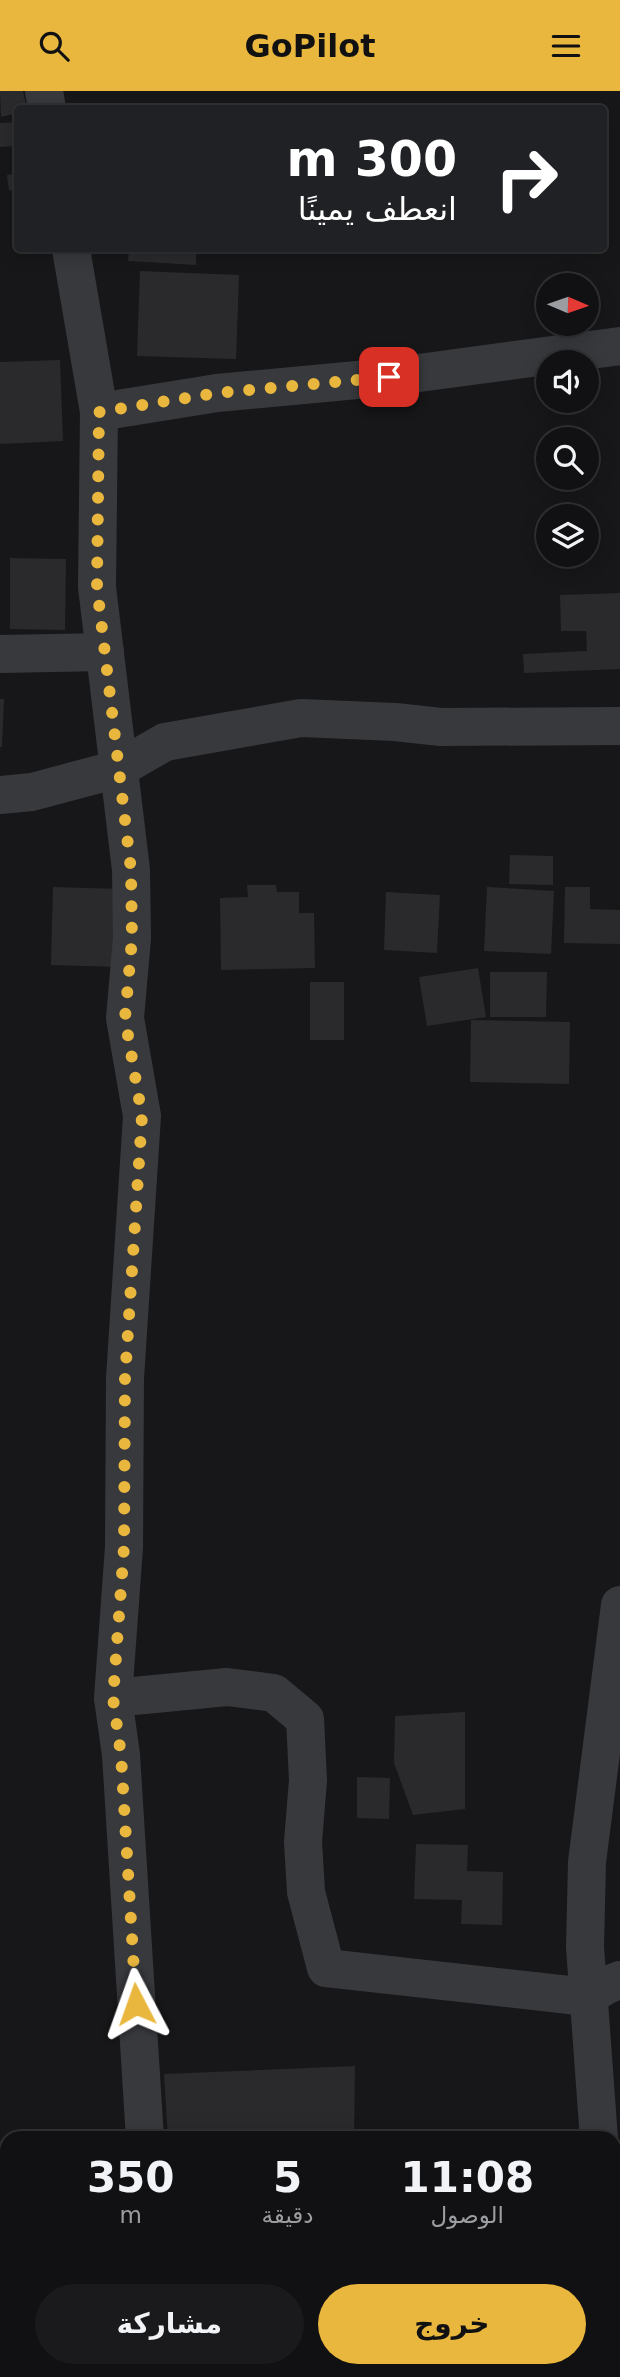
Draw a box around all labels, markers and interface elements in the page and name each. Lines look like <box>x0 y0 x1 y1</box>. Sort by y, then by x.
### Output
icon: search <box>35 27 73 65</box>
text: GoPilot <box>245 27 375 65</box>
icon: menu <box>547 27 585 65</box>
text: 300 m <box>287 131 457 188</box>
icon: right <box>481 133 572 224</box>
text: انعطف يمينًا <box>298 190 457 228</box>
north arrow <box>536 273 598 336</box>
map controls <box>536 273 599 567</box>
pin <box>359 347 419 407</box>
button: sound <box>536 350 599 413</box>
icon: arrive <box>370 358 408 396</box>
button: search <box>536 427 599 490</box>
button: layers <box>536 504 599 567</box>
position arrow <box>99 1967 173 2041</box>
text: 350 <box>87 2153 175 2202</box>
text: 5 <box>273 2153 302 2202</box>
text: 11:08 <box>400 2153 534 2202</box>
text: m <box>120 2202 142 2228</box>
text: دقيقة <box>261 2202 314 2228</box>
text: الوصول <box>431 2202 504 2228</box>
button: مشاركة <box>35 2284 304 2364</box>
button: خروج <box>318 2284 586 2364</box>

